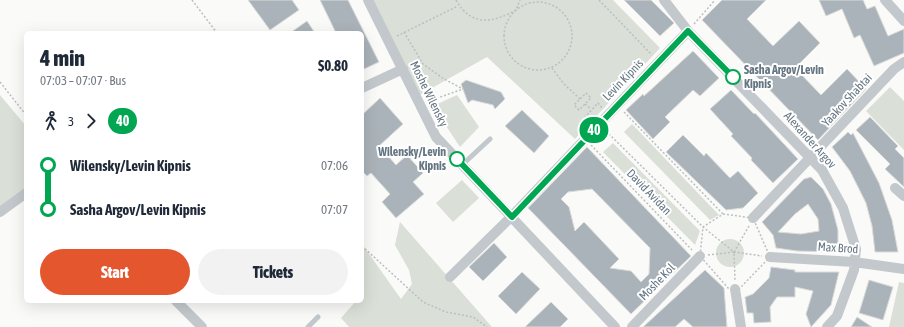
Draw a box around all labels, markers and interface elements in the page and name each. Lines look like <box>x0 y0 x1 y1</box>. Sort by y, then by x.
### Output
text: 4 min <box>40 45 85 71</box>
street label: Levin Kipnis <box>600 56 646 104</box>
text: $0.80 <box>318 57 348 74</box>
street label: Moshe Wilensky <box>407 59 451 129</box>
place label: Sasha Argov/Levin Kipnis <box>744 63 824 91</box>
marker: Sasha Argov/Levin Kipnis <box>725 69 741 85</box>
street label: Yaakov Shabtai <box>819 71 875 129</box>
text: 07:03 – 07:07 · Bus <box>40 73 126 88</box>
street label: Alexander Argov <box>781 109 839 171</box>
icon: walk <box>40 110 62 132</box>
icon: forward <box>80 110 102 132</box>
text: 40 <box>116 113 129 129</box>
text: 3 <box>68 114 74 129</box>
line badge: 40 <box>576 117 612 143</box>
text: 40 <box>587 122 601 138</box>
place label: Wilensky/Levin Kipnis <box>377 145 447 173</box>
marker: Wilensky/Levin Kipnis <box>449 151 465 167</box>
text: Wilensky/Levin Kipnis <box>70 157 191 174</box>
text: 07:06 <box>321 158 348 173</box>
street label: David Avidan <box>624 166 674 218</box>
text: Sasha Argov/Levin Kipnis <box>70 201 206 218</box>
text: 07:07 <box>321 202 348 217</box>
street label: Max Brod <box>817 240 859 256</box>
button: Start <box>40 249 190 295</box>
button: Tickets <box>198 249 348 295</box>
street label: Moshe Kol <box>636 260 678 303</box>

